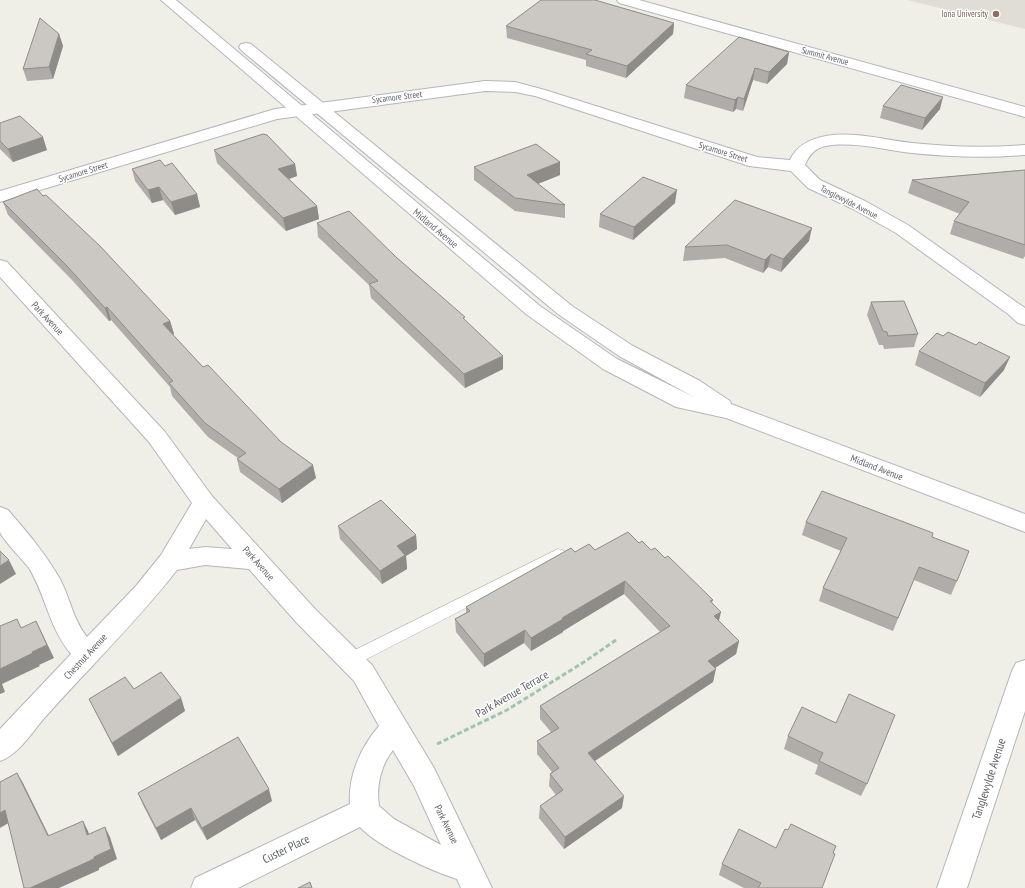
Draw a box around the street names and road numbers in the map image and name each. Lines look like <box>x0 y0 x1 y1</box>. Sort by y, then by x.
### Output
street label: Summit Avenue <box>800 44 850 67</box>
street label: Sycamore Street <box>371 88 423 105</box>
street label: Sycamore Street <box>697 139 749 164</box>
street label: Sycamore Street <box>57 159 109 184</box>
street label: Tanglewylde Avenue <box>819 182 880 221</box>
street label: Midland Avenue <box>410 206 461 251</box>
street label: Park Avenue <box>29 299 67 338</box>
street label: Midland Avenue <box>849 452 905 483</box>
street label: Park Avenue <box>240 543 277 583</box>
street label: Chestnut Avenue <box>61 631 110 682</box>
street label: Park Avenue Terrace <box>473 667 551 721</box>
street label: Tanglewylde Avenue <box>968 736 1009 821</box>
street label: Park Avenue <box>432 803 462 846</box>
street label: Custer Place <box>260 831 312 866</box>

